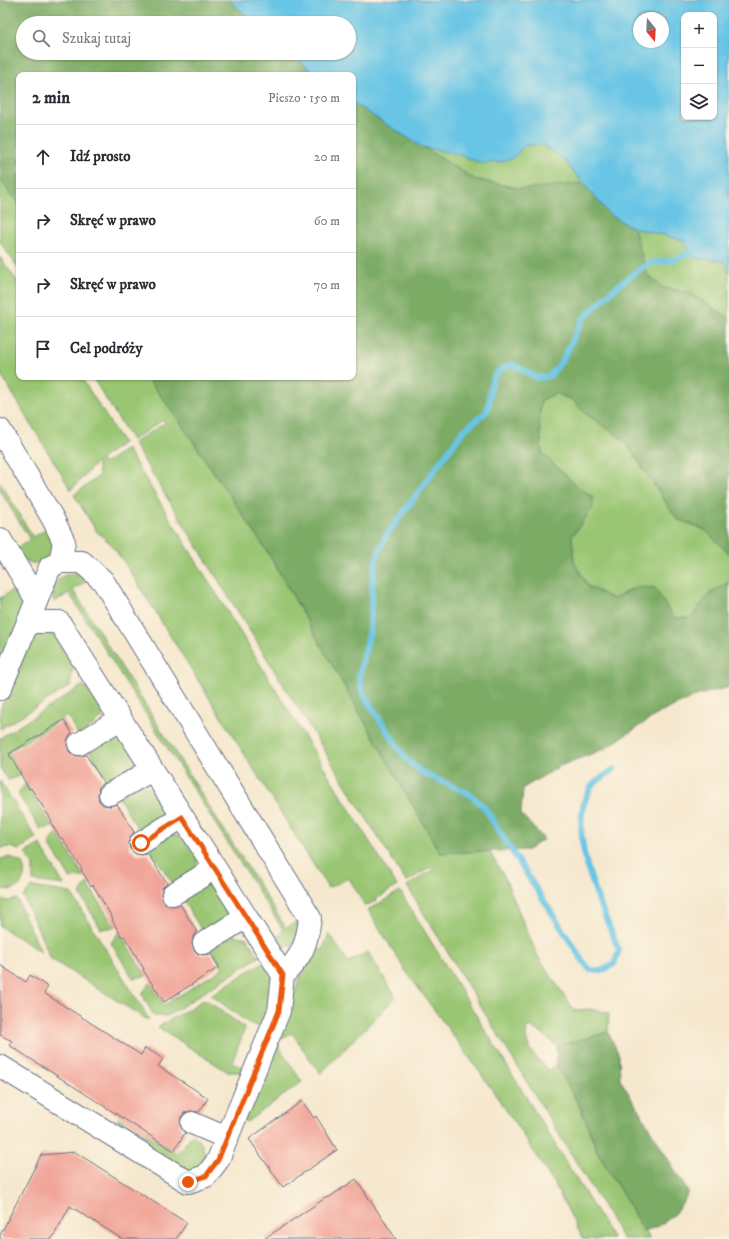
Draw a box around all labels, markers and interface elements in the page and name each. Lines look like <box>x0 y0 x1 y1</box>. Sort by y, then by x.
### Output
north arrow <box>633 12 669 48</box>
map controls <box>681 12 717 120</box>
button: + <box>681 12 717 48</box>
search box <box>16 16 356 60</box>
icon: search <box>30 27 52 49</box>
text: Szukaj tutaj <box>62 29 131 48</box>
button: − <box>681 48 717 84</box>
button: layers <box>681 84 717 120</box>
text: 2 min <box>32 87 70 109</box>
text: Pieszo · 150 m <box>268 90 340 106</box>
icon: ahead <box>32 146 54 168</box>
text: Idź prosto <box>70 147 131 166</box>
text: 20 m <box>314 149 340 165</box>
icon: right <box>32 210 54 232</box>
text: Skręć w prawo <box>70 211 156 230</box>
text: 60 m <box>314 213 340 229</box>
icon: right <box>32 274 54 296</box>
text: Skręć w prawo <box>70 275 156 294</box>
text: 70 m <box>314 277 340 293</box>
icon: arrive <box>32 338 54 360</box>
text: Cel podróży <box>70 339 143 358</box>
route start <box>132 834 150 852</box>
route end <box>179 1173 197 1191</box>

